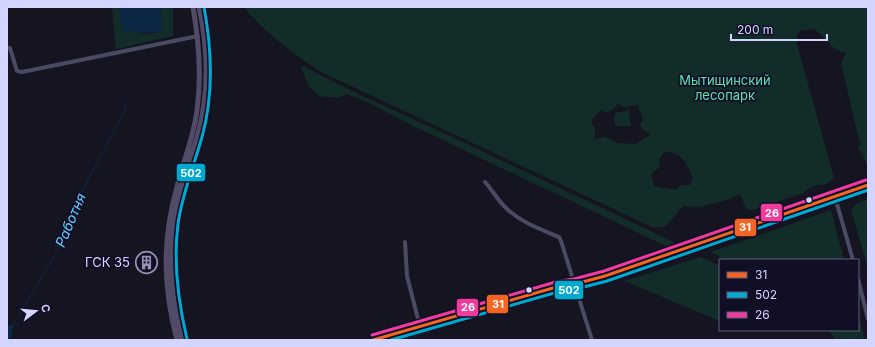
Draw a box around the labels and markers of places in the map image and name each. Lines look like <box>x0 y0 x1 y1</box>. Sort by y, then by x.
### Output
unlabelled marker <box>804 195 814 205</box>
building icon: ГСК 35 <box>133 249 159 275</box>
place label: ГСК 35 <box>85 254 130 270</box>
unlabelled marker <box>524 285 534 295</box>

